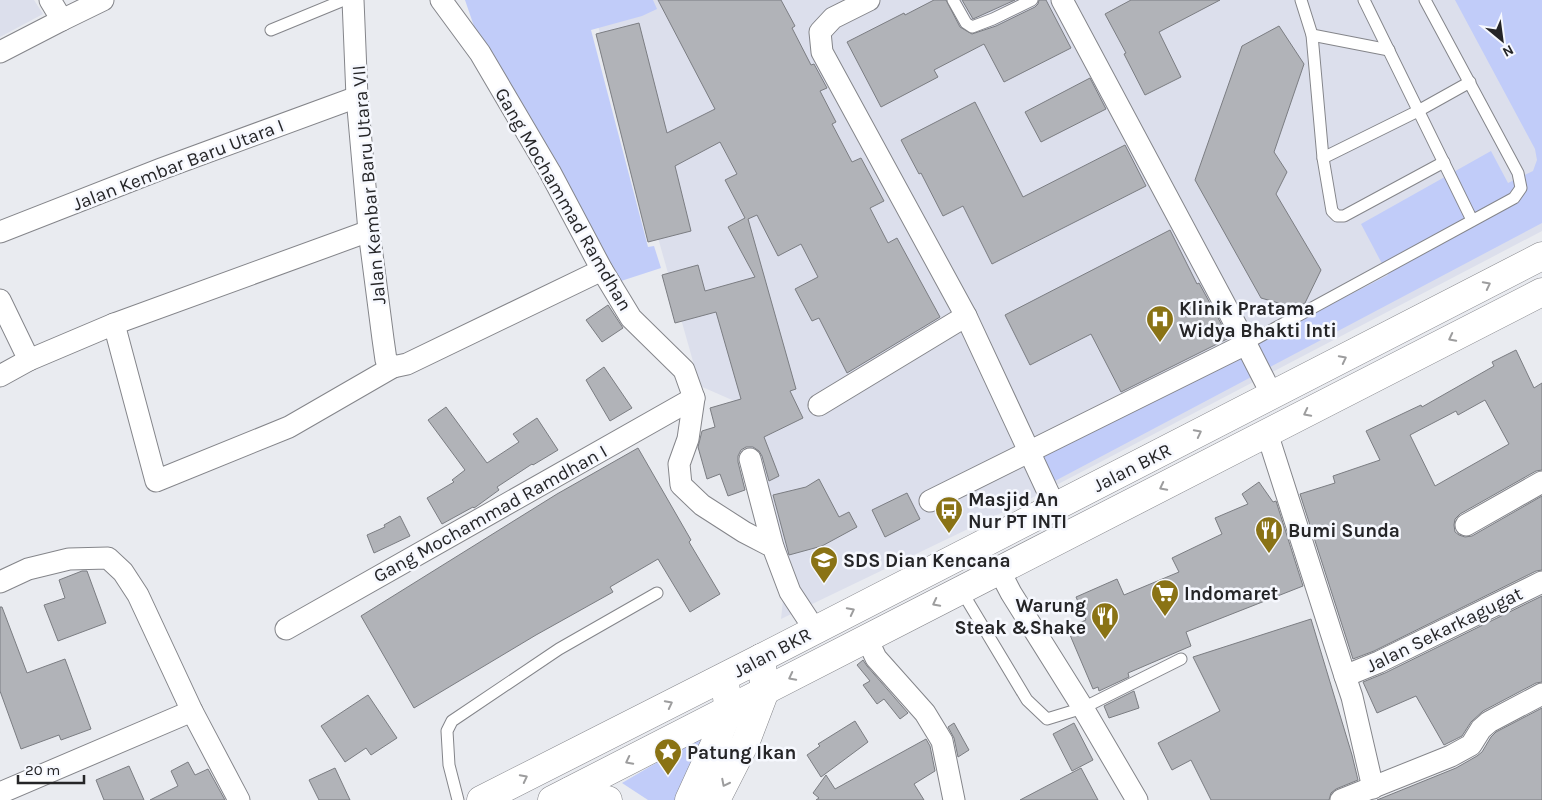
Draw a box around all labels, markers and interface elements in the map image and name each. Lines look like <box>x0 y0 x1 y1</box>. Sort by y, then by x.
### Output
north arrow <box>1477 15 1527 65</box>
text: N <box>1500 41 1517 61</box>
street label: Jalan Kembar Baru Utara VII <box>348 64 390 306</box>
street label: Gang Mochammad Ramdhan <box>490 84 636 315</box>
street label: Jalan Kembar Baru Utara I <box>70 114 287 215</box>
one-way arrow <box>1482 281 1491 291</box>
place label: Klinik Pratama Widya Bhakti Inti <box>1179 298 1337 342</box>
hospital icon: Klinik Pratama Widya Bhakti Inti <box>1145 304 1175 343</box>
one-way arrow <box>1448 332 1457 342</box>
one-way arrow <box>1337 355 1346 365</box>
one-way arrow <box>1304 407 1313 417</box>
one-way arrow <box>1193 429 1202 439</box>
street label: Jalan BKR <box>1090 439 1175 497</box>
street label: Gang Mochammad Ramdhan I <box>370 440 611 587</box>
one-way arrow <box>1159 481 1168 491</box>
place label: Masjid An Nur PT INTI <box>968 489 1067 533</box>
bus stop icon: Masjid An Nur PT INTI <box>934 495 964 534</box>
restaurant icon: Bumi Sunda <box>1254 515 1284 554</box>
place label: Bumi Sunda <box>1288 520 1400 542</box>
school or university icon: SDS Dian Kencana <box>809 545 839 584</box>
place label: SDS Dian Kencana <box>843 550 1011 572</box>
supermarket icon: Indomaret <box>1150 578 1180 617</box>
place label: Indomaret <box>1184 583 1278 605</box>
street label: Jalan Sekarkagugat <box>1363 583 1526 677</box>
place label: Warung Steak &Shake <box>954 595 1086 639</box>
one-way arrow <box>932 597 941 607</box>
restaurant icon: Warung Steak &Shake <box>1090 601 1120 640</box>
one-way arrow <box>846 607 855 617</box>
street label: Jalan BKR <box>730 623 815 683</box>
one-way arrow <box>788 671 797 681</box>
one-way arrow <box>664 700 673 710</box>
place icon: Patung Ikan <box>653 737 683 776</box>
place label: Patung Ikan <box>687 742 796 764</box>
scale bar <box>18 752 84 784</box>
one-way arrow <box>625 755 634 765</box>
text: 20 m <box>25 761 60 779</box>
one-way arrow <box>519 774 528 784</box>
one-way arrow <box>720 778 731 787</box>

